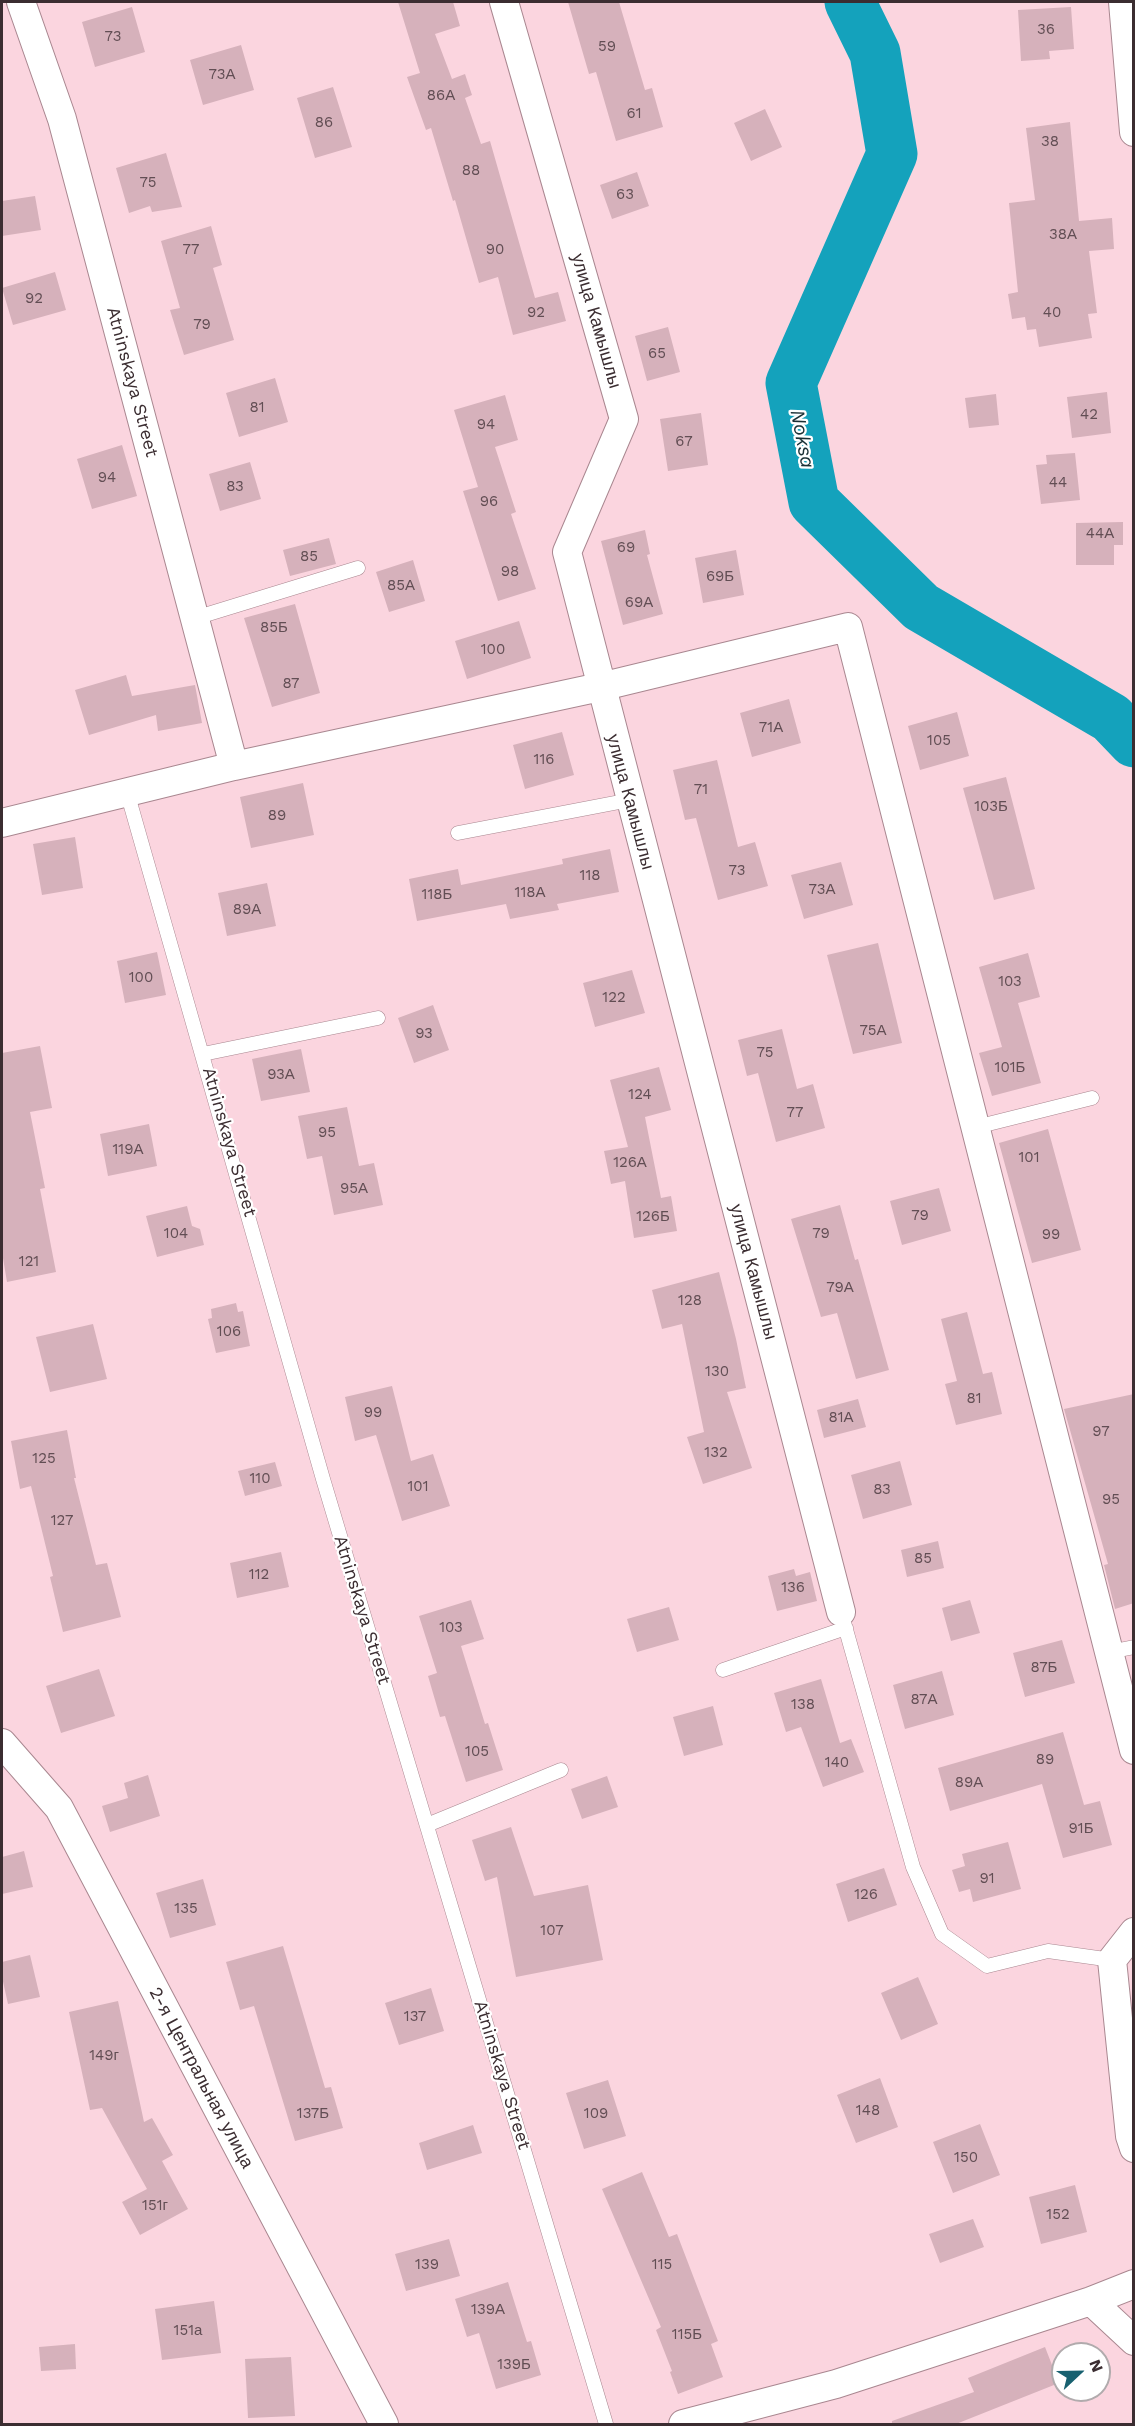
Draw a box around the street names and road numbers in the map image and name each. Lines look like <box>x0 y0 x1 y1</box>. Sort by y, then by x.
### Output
street label: улица Камышлы <box>566 251 626 391</box>
street label: Atninskaya Street <box>102 305 162 459</box>
street label: улица Камышлы <box>602 732 658 872</box>
street label: Atninskaya Street <box>197 1065 261 1219</box>
street label: улица Камышлы <box>725 1202 781 1342</box>
street label: Atninskaya Street <box>329 1533 395 1687</box>
street label: 2-я Центральная улица <box>144 1984 258 2172</box>
street label: Atninskaya Street <box>469 1998 535 2152</box>

